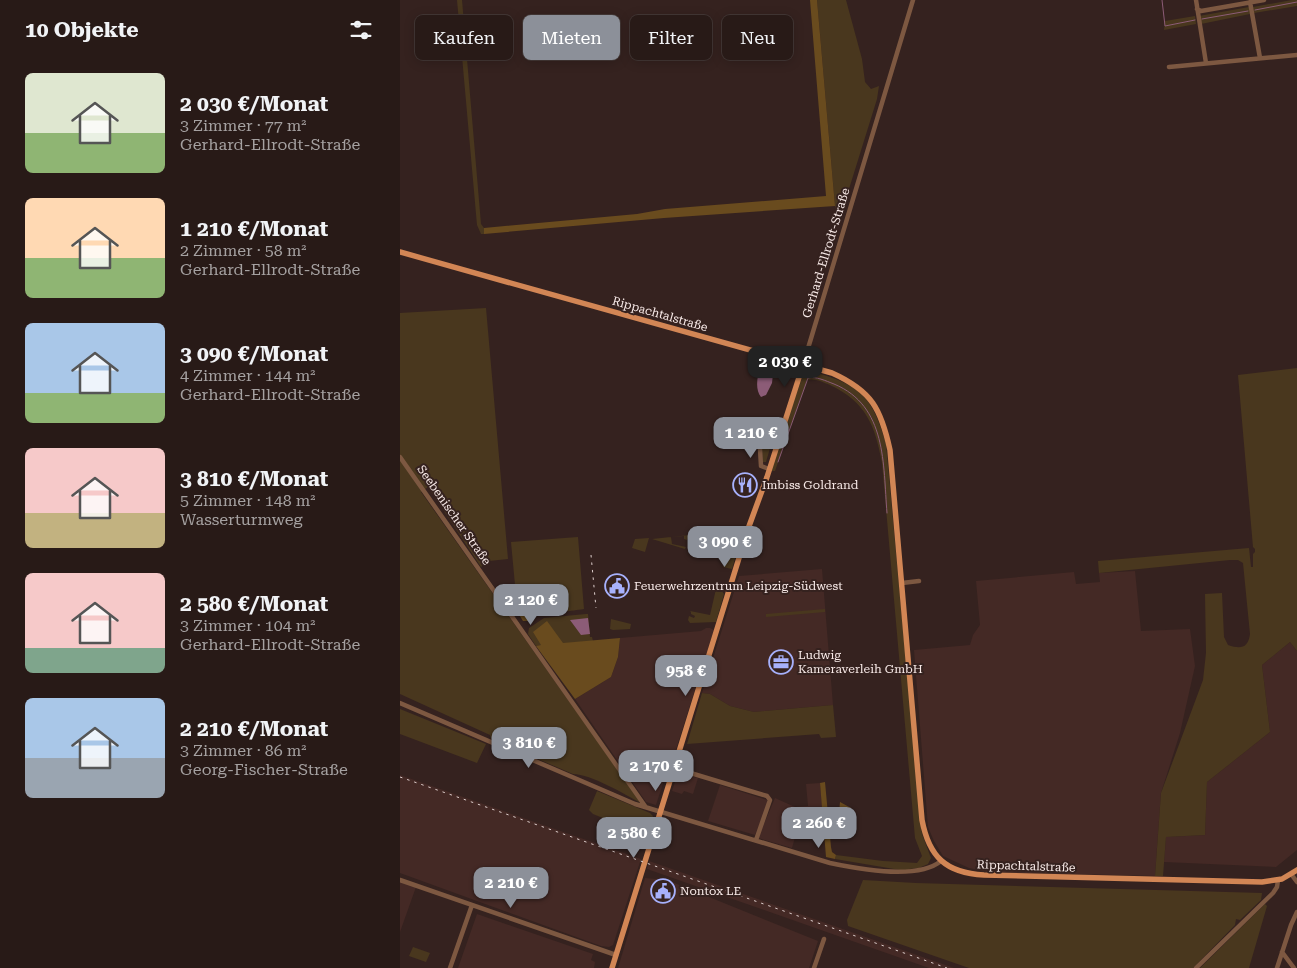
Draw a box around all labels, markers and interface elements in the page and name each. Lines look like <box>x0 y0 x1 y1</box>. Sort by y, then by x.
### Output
chip: Kaufen <box>415 15 513 60</box>
chip: Mieten <box>523 15 620 60</box>
chip: Filter <box>630 15 712 60</box>
chip: Neu <box>722 15 793 60</box>
icon: filters <box>347 16 375 44</box>
text: 10 Objekte <box>25 18 139 42</box>
text: 2 030 €/Monat <box>180 92 328 116</box>
icon: home <box>65 93 125 153</box>
text: 3 Zimmer · 77 m² <box>180 116 307 135</box>
text: Gerhard-Ellrodt-Straße <box>180 135 360 154</box>
street label: Gerhard-Ellrodt-Straße <box>800 186 853 320</box>
text: 1 210 €/Monat <box>180 217 328 241</box>
icon: home <box>65 218 125 278</box>
text: 2 Zimmer · 58 m² <box>180 241 307 260</box>
text: Gerhard-Ellrodt-Straße <box>180 260 360 279</box>
street label: Rippachtalstraße <box>611 294 710 334</box>
text: 3 090 €/Monat <box>180 342 328 366</box>
icon: home <box>65 343 125 403</box>
pin: 2 030 € <box>739 346 831 388</box>
text: 2 030 € <box>759 352 811 371</box>
text: 4 Zimmer · 144 m² <box>180 366 315 385</box>
text: Gerhard-Ellrodt-Straße <box>180 385 360 404</box>
pin: 1 210 € <box>705 416 797 459</box>
text: 1 210 € <box>725 423 777 442</box>
street label: Seebenischer Straße <box>414 462 494 568</box>
text: 3 810 €/Monat <box>180 467 328 491</box>
icon: home <box>65 468 125 528</box>
restaurant icon: Imbiss Goldrand <box>732 472 758 498</box>
place label: Imbiss Goldrand <box>762 478 859 492</box>
text: 5 Zimmer · 148 m² <box>180 491 315 510</box>
text: Wasserturmweg <box>180 510 303 529</box>
pin: 3 090 € <box>679 526 771 568</box>
text: 3 090 € <box>699 532 751 551</box>
public building icon: Feuerwehrzentrum Leipzig-Südwest <box>604 573 630 599</box>
place label: Feuerwehrzentrum Leipzig-Südwest <box>634 579 843 593</box>
pin: 2 120 € <box>485 584 577 626</box>
text: 2 120 € <box>505 590 557 609</box>
text: 2 580 €/Monat <box>180 592 328 616</box>
icon: home <box>65 593 125 653</box>
text: 3 Zimmer · 104 m² <box>180 616 315 635</box>
text: Gerhard-Ellrodt-Straße <box>180 635 360 654</box>
place label: Ludwig Kameraverleih GmbH <box>798 648 923 676</box>
office icon: Ludwig Kameraverleih GmbH <box>768 649 794 675</box>
pin: 958 € <box>651 654 721 697</box>
text: 958 € <box>666 661 706 680</box>
text: 2 210 €/Monat <box>180 717 328 741</box>
icon: home <box>65 718 125 778</box>
pin: 3 810 € <box>483 726 575 769</box>
text: 3 810 € <box>503 733 555 752</box>
text: 3 Zimmer · 86 m² <box>180 741 307 760</box>
pin: 2 170 € <box>610 750 702 792</box>
text: 2 170 € <box>630 756 682 775</box>
text: Georg-Fischer-Straße <box>180 760 348 779</box>
pin: 2 260 € <box>773 806 865 849</box>
text: 2 260 € <box>793 813 845 832</box>
pin: 2 580 € <box>588 816 680 859</box>
text: 2 580 € <box>608 823 660 842</box>
street label: Rippachtalstraße <box>976 857 1076 875</box>
pin: 2 210 € <box>465 866 557 909</box>
text: 2 210 € <box>485 873 537 892</box>
public building icon: Nontox LE <box>650 878 676 904</box>
place label: Nontox LE <box>680 884 741 898</box>

